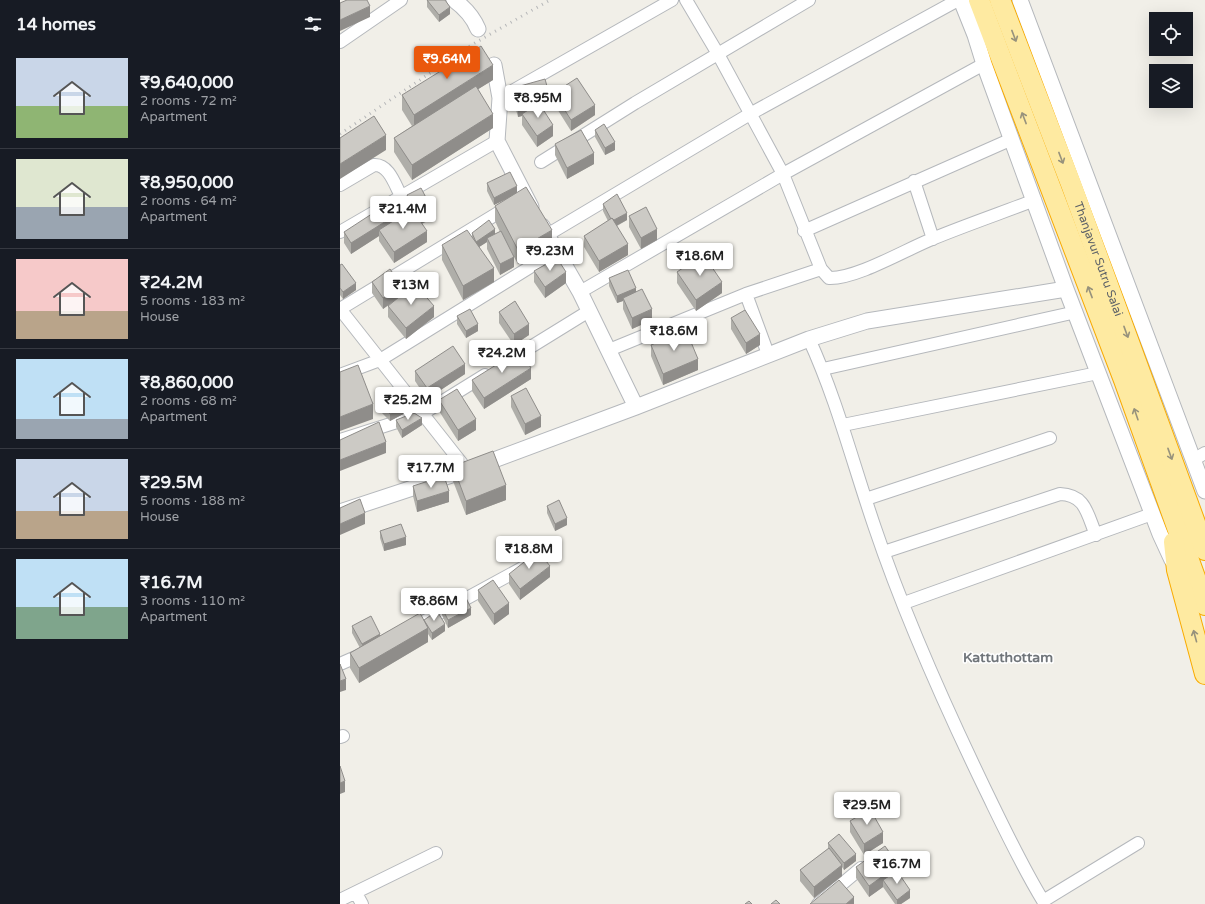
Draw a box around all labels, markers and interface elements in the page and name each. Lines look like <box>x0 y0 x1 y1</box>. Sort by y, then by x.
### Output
map controls <box>1149 12 1193 108</box>
button: locate <box>1149 12 1193 56</box>
icon: filters <box>302 13 324 35</box>
text: 14 homes <box>16 14 96 35</box>
one-way arrow <box>1011 30 1019 42</box>
pin: ₹9.64M <box>414 46 480 80</box>
text: ₹9.64M <box>423 51 471 67</box>
button: layers <box>1149 64 1193 108</box>
text: ₹9,640,000 <box>140 72 234 93</box>
icon: home <box>48 74 96 122</box>
pin: ₹8.95M <box>505 85 571 119</box>
text: ₹8.95M <box>514 90 562 106</box>
text: 2 rooms · 72 m² <box>140 93 237 109</box>
text: Apartment <box>140 109 207 125</box>
one-way arrow <box>1020 113 1028 125</box>
one-way arrow <box>1057 151 1065 163</box>
text: ₹8,950,000 <box>140 172 234 193</box>
icon: home <box>48 175 96 223</box>
text: 2 rooms · 64 m² <box>140 193 237 209</box>
pin: ₹21.4M <box>370 196 436 230</box>
street label: Thanjavur Sutru Salai <box>1071 200 1126 318</box>
text: ₹21.4M <box>379 201 427 217</box>
text: Apartment <box>140 209 207 225</box>
pin: ₹9.23M <box>517 238 583 272</box>
text: ₹9.23M <box>526 243 574 259</box>
pin: ₹18.6M <box>667 243 733 277</box>
text: ₹18.6M <box>676 248 724 264</box>
text: ₹24.2M <box>140 272 203 293</box>
pin: ₹13M <box>387 272 435 306</box>
icon: home <box>48 275 96 323</box>
text: ₹13M <box>393 277 429 293</box>
one-way arrow <box>1086 287 1094 299</box>
text: 5 rooms · 183 m² <box>140 293 245 309</box>
text: House <box>140 309 179 325</box>
pin: ₹18.6M <box>641 318 707 352</box>
text: ₹18.6M <box>650 323 698 339</box>
one-way arrow <box>1122 326 1130 338</box>
pin: ₹24.2M <box>469 340 535 374</box>
text: ₹24.2M <box>478 345 526 361</box>
text: ₹8,860,000 <box>140 372 233 393</box>
icon: home <box>48 375 96 423</box>
pin: ₹25.2M <box>375 387 441 421</box>
text: ₹25.2M <box>384 392 432 408</box>
text: 2 rooms · 68 m² <box>140 393 237 409</box>
one-way arrow <box>1132 408 1139 421</box>
text: Apartment <box>140 409 207 425</box>
one-way arrow <box>1167 448 1174 461</box>
pin: ₹17.7M <box>398 455 464 489</box>
text: ₹17.7M <box>407 460 455 476</box>
text: ₹29.5M <box>140 472 203 493</box>
icon: home <box>48 475 96 523</box>
text: 5 rooms · 188 m² <box>140 493 245 509</box>
text: House <box>140 509 179 525</box>
pin: ₹18.8M <box>496 536 562 570</box>
text: ₹18.8M <box>505 541 553 557</box>
text: ₹16.7M <box>140 572 203 593</box>
icon: home <box>48 575 96 623</box>
pin: ₹8.86M <box>401 588 467 622</box>
text: 3 rooms · 110 m² <box>140 593 245 609</box>
text: ₹8.86M <box>410 593 458 609</box>
text: Apartment <box>140 609 207 625</box>
one-way arrow <box>1191 630 1198 643</box>
district label: Kattuthottam <box>963 649 1053 666</box>
pin: ₹29.5M <box>834 792 900 826</box>
text: ₹29.5M <box>843 797 891 813</box>
pin: ₹16.7M <box>864 851 930 885</box>
text: ₹16.7M <box>873 856 921 872</box>

